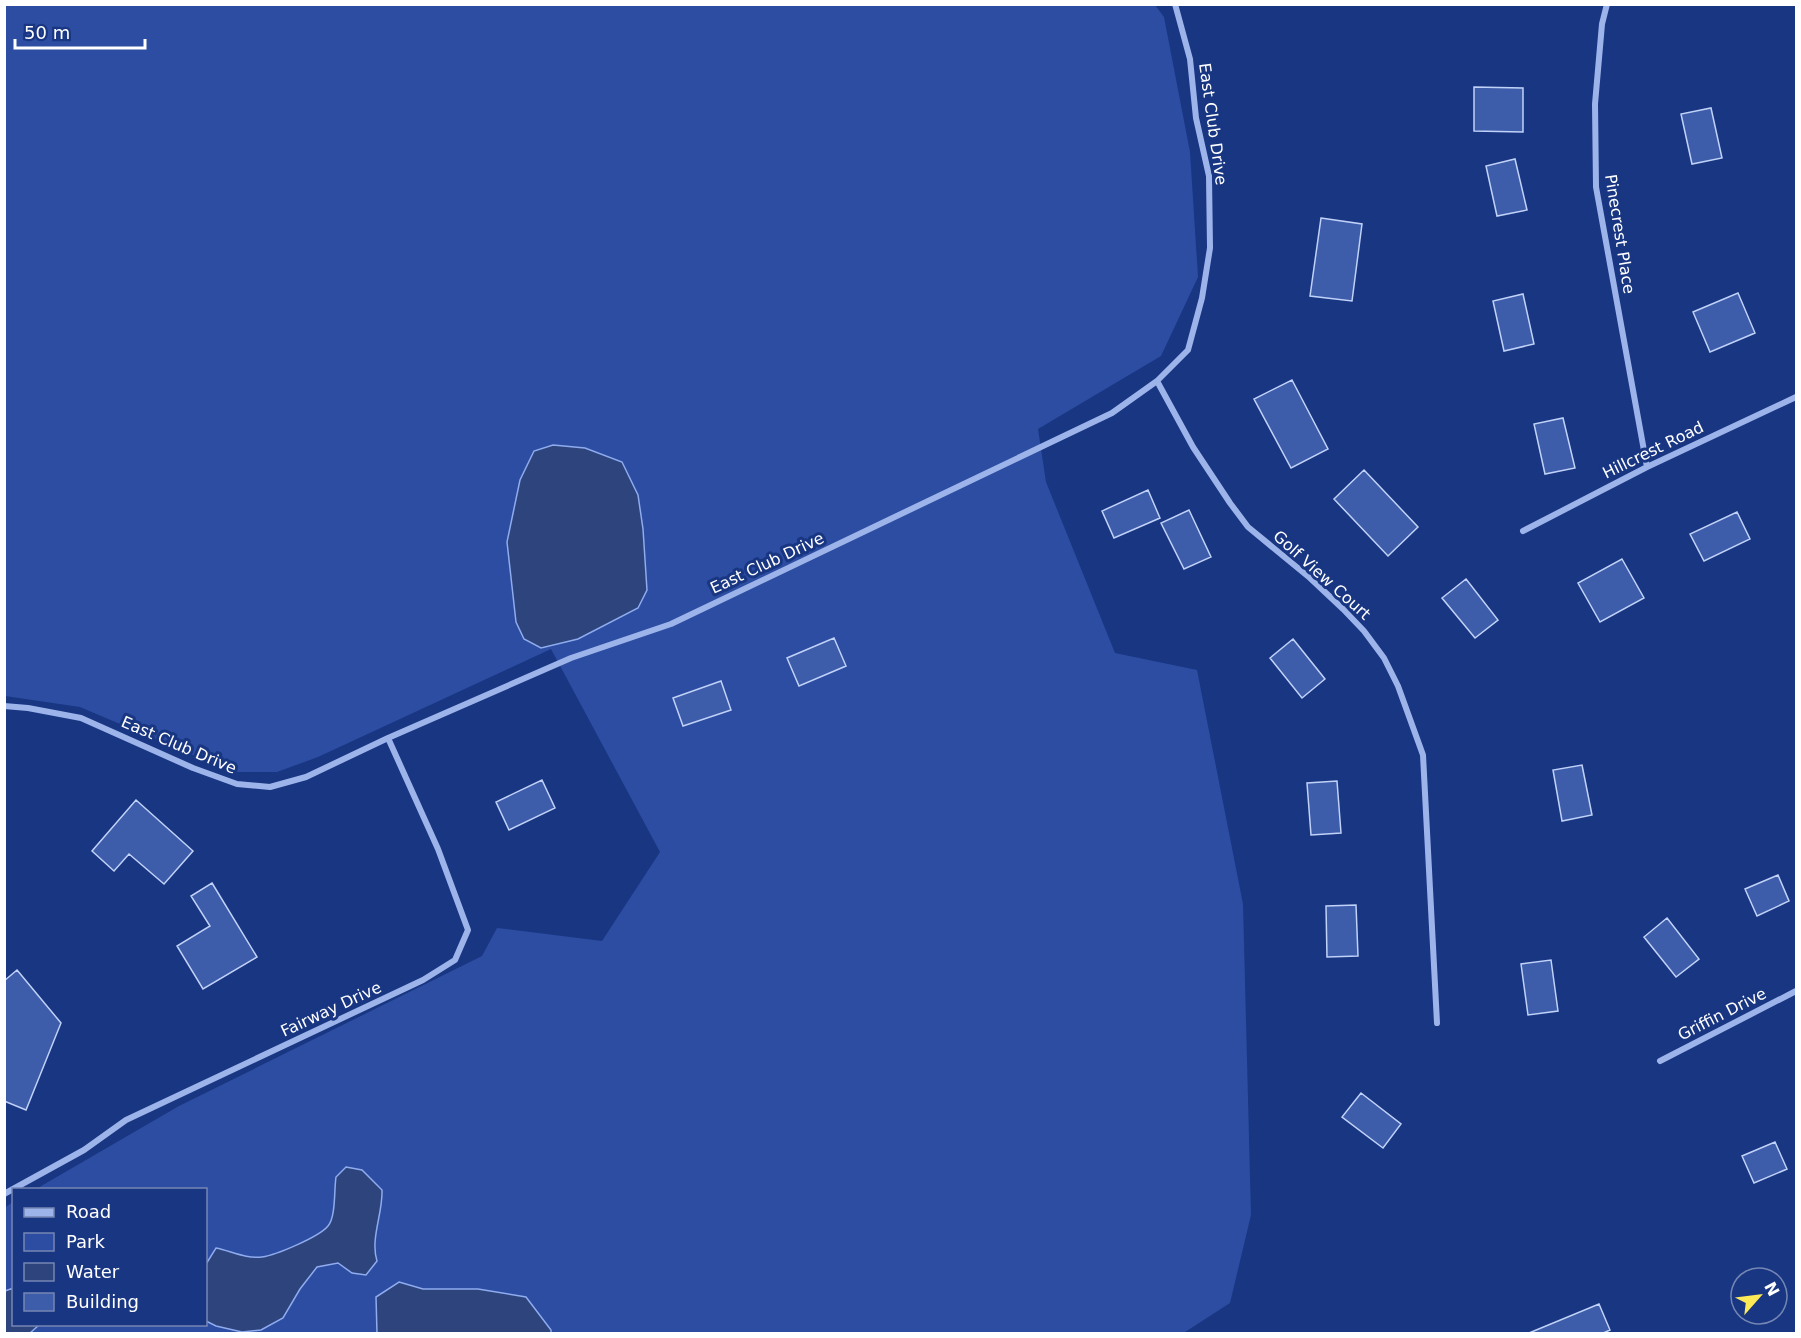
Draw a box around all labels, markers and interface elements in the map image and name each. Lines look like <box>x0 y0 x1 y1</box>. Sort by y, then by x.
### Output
scale bar <box>15 12 146 50</box>
text: 50 m <box>24 22 70 43</box>
street label: East Club Drive <box>1195 62 1231 186</box>
street label: Pinecrest Place <box>1601 173 1639 295</box>
street label: Hillcrest Road <box>1599 417 1707 483</box>
street label: Golf View Court <box>1269 526 1375 624</box>
street label: East Club Drive <box>707 528 827 598</box>
street label: East Club Drive <box>119 712 239 778</box>
street label: Fairway Drive <box>278 977 384 1041</box>
street label: Griffin Drive <box>1675 984 1769 1044</box>
legend <box>12 1188 207 1326</box>
text: Road <box>66 1201 111 1222</box>
text: Park <box>66 1231 105 1252</box>
text: Water <box>66 1261 120 1282</box>
north arrow <box>1729 1266 1789 1326</box>
text: N <box>1760 1279 1783 1300</box>
text: Building <box>66 1291 139 1312</box>

